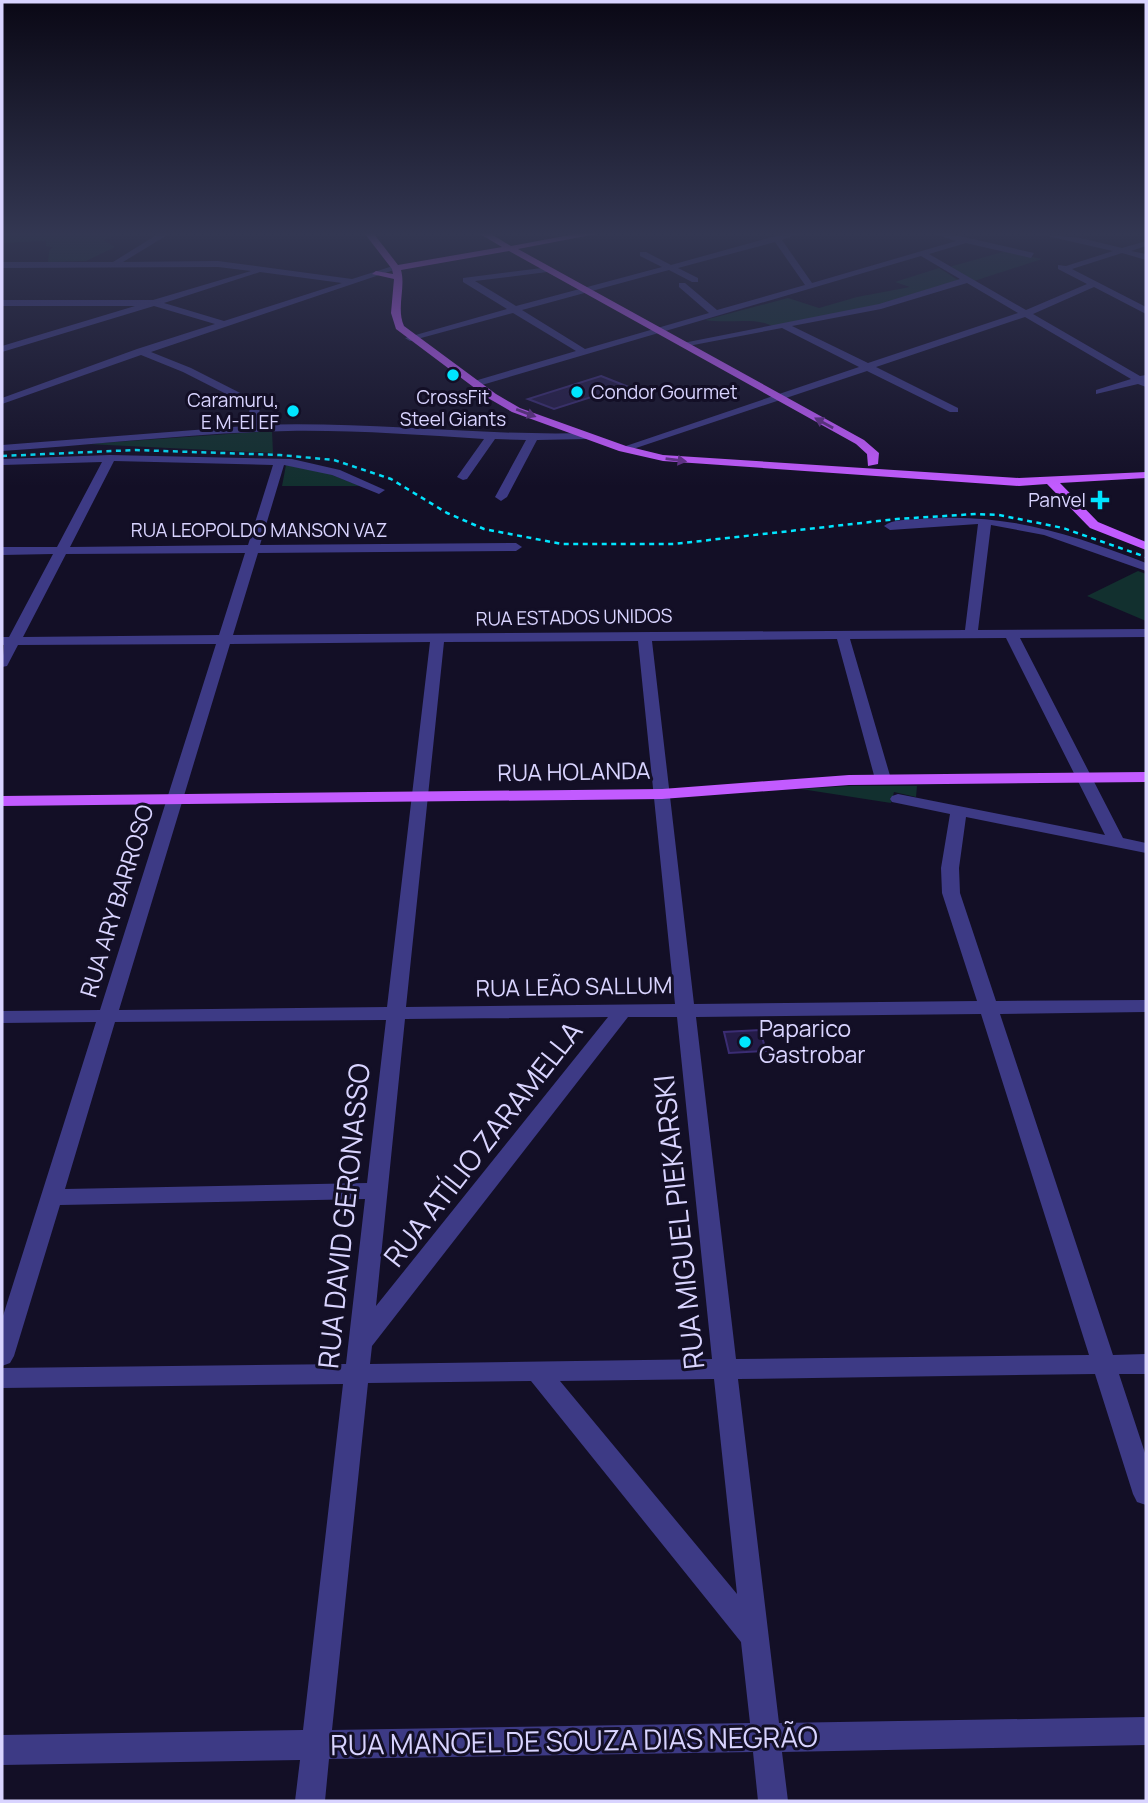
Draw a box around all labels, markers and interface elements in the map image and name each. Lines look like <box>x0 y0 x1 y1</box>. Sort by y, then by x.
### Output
marker: CrossFit Steel Giants <box>445 367 461 383</box>
place label: Condor Gourmet <box>591 379 738 405</box>
place label: CrossFit Steel Giants <box>400 384 506 432</box>
marker: Condor Gourmet <box>569 384 585 400</box>
place label: Caramuru, E M-EI EF <box>187 387 279 435</box>
marker: Caramuru, E M-EI EF <box>285 403 301 419</box>
one-way arrow <box>515 408 536 419</box>
one-way arrow <box>815 417 834 429</box>
one-way arrow <box>665 454 687 465</box>
place label: Panvel <box>1028 487 1086 513</box>
marker: Panvel <box>1092 492 1108 508</box>
street label: RUA LEOPOLDO MANSON VAZ <box>131 517 387 543</box>
street label: RUA ESTADOS UNIDOS <box>475 602 673 632</box>
street label: RUA HOLANDA <box>497 754 651 788</box>
street label: RUA ARY BARROSO <box>72 801 161 1001</box>
street label: RUA LEÃO SALLUM <box>475 968 673 1004</box>
place label: Paparico Gastrobar <box>759 1012 866 1070</box>
street label: RUA ATÍLIO ZARAMELLA <box>374 1013 590 1274</box>
marker: Paparico Gastrobar <box>737 1034 753 1050</box>
street label: RUA DAVID GERONASSO <box>308 1061 378 1370</box>
street label: RUA MIGUEL PIEKARSKI <box>644 1073 712 1371</box>
street label: RUA MANOEL DE SOUZA DIAS NEGRÃO <box>330 1717 818 1763</box>

